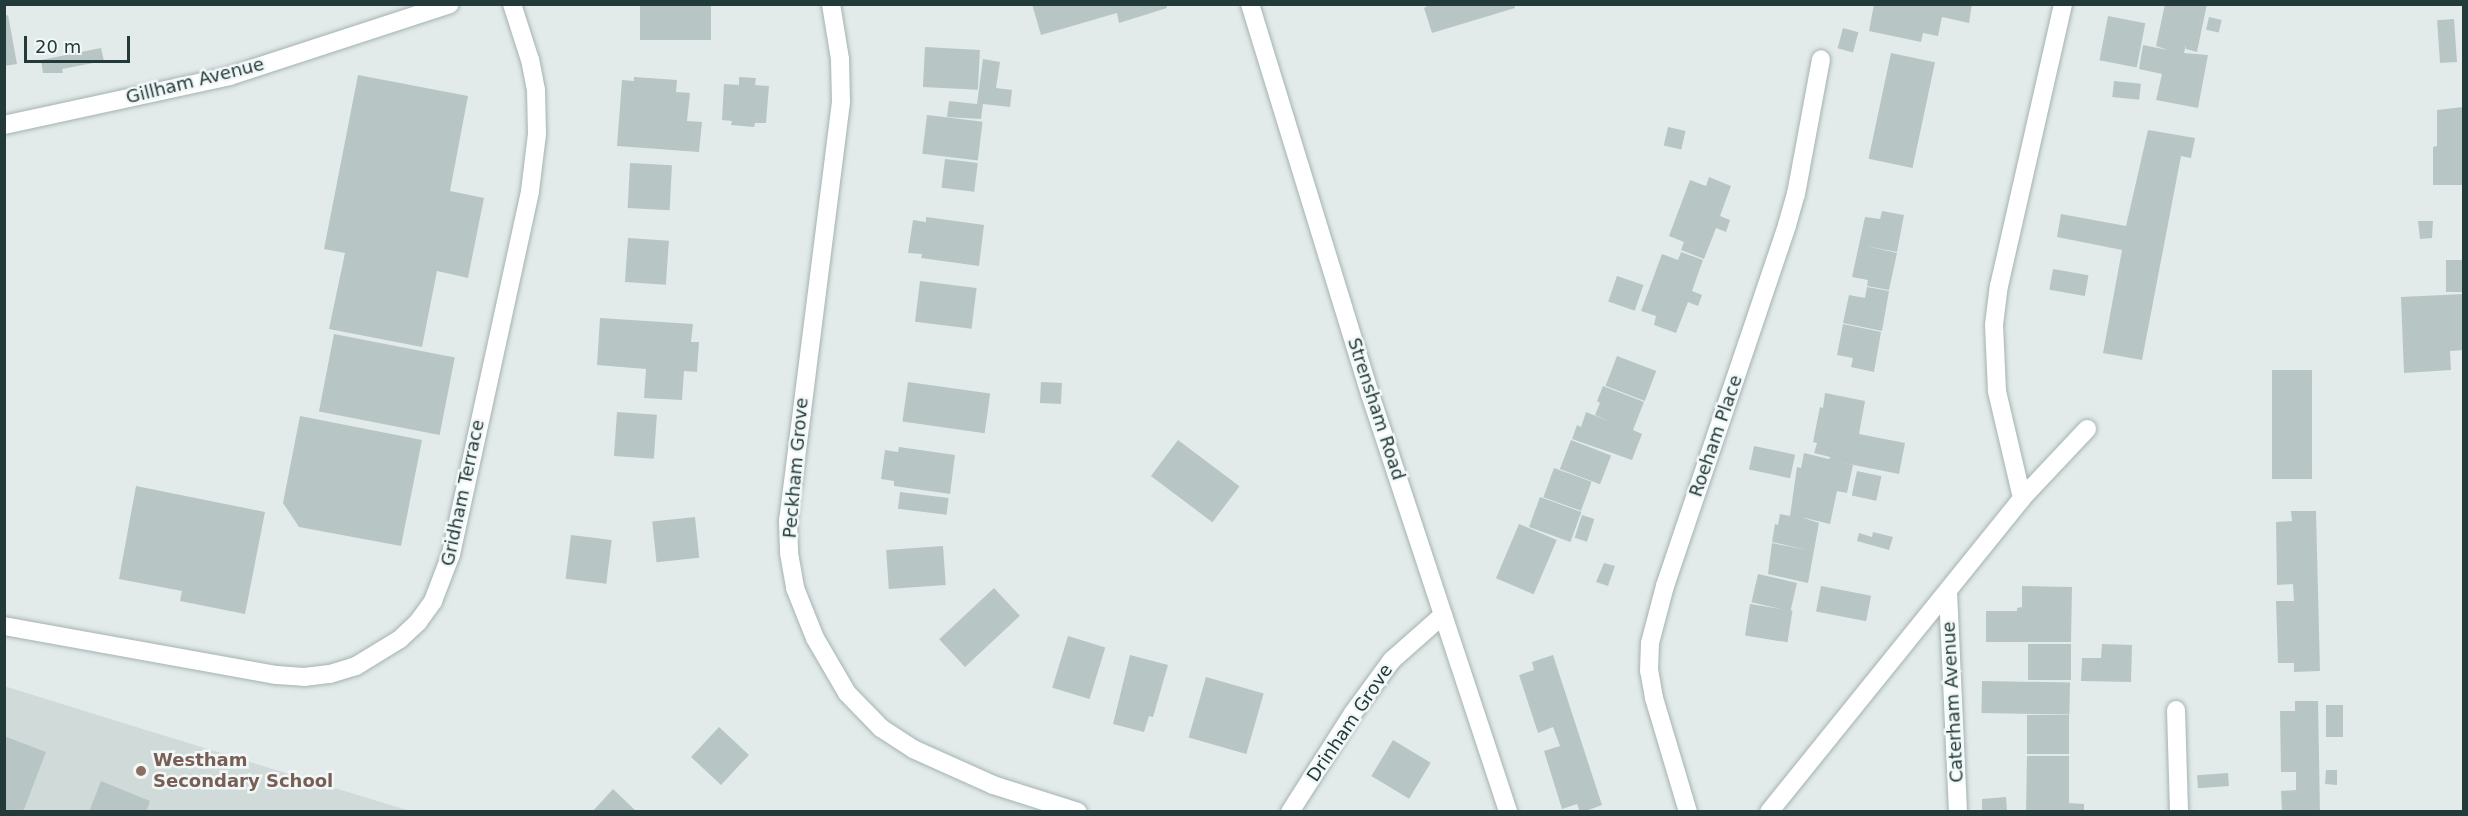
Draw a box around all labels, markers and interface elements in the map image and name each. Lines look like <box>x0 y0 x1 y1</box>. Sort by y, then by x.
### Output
scale bar <box>27 24 134 62</box>
text: 20 m <box>35 36 81 57</box>
street label: Gillham Avenue <box>124 53 266 109</box>
street label: Strensham Road <box>1343 335 1409 483</box>
street label: Roeham Place <box>1685 372 1747 500</box>
street label: Peckham Grove <box>779 397 813 539</box>
street label: Gridham Terrace <box>437 418 489 568</box>
street label: Caterham Avenue <box>1938 621 1968 783</box>
street label: Drinham Grove <box>1303 660 1397 786</box>
place label: Westham Secondary School <box>153 750 333 792</box>
marker: Westham Secondary School <box>134 764 148 778</box>

